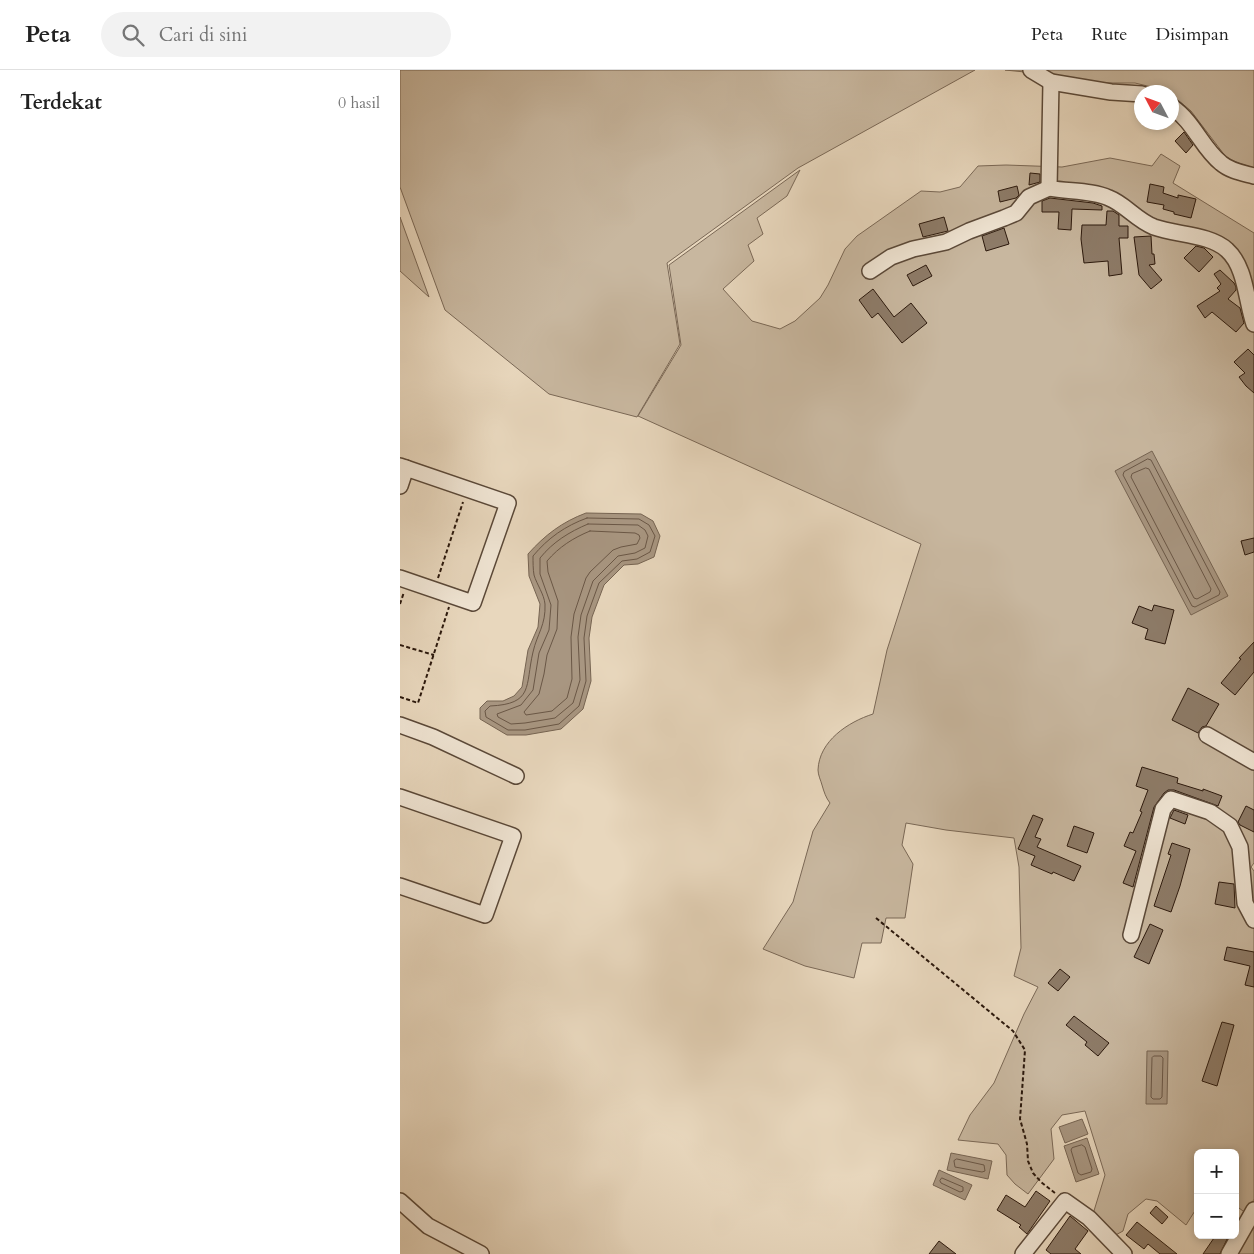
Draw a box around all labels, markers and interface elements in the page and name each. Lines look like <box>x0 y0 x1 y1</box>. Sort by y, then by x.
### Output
search box <box>101 12 451 57</box>
text: Peta <box>25 18 71 51</box>
icon: search <box>119 21 147 49</box>
text: Cari di sini <box>159 22 247 48</box>
text: Peta <box>1031 22 1063 47</box>
text: Rute <box>1091 22 1127 47</box>
text: Disimpan <box>1155 22 1229 47</box>
north arrow <box>1134 85 1179 130</box>
text: Terdekat <box>20 88 102 117</box>
text: 0 hasil <box>338 92 380 114</box>
map controls <box>1194 1149 1239 1239</box>
button: + <box>1194 1149 1239 1194</box>
button: − <box>1194 1194 1239 1239</box>

